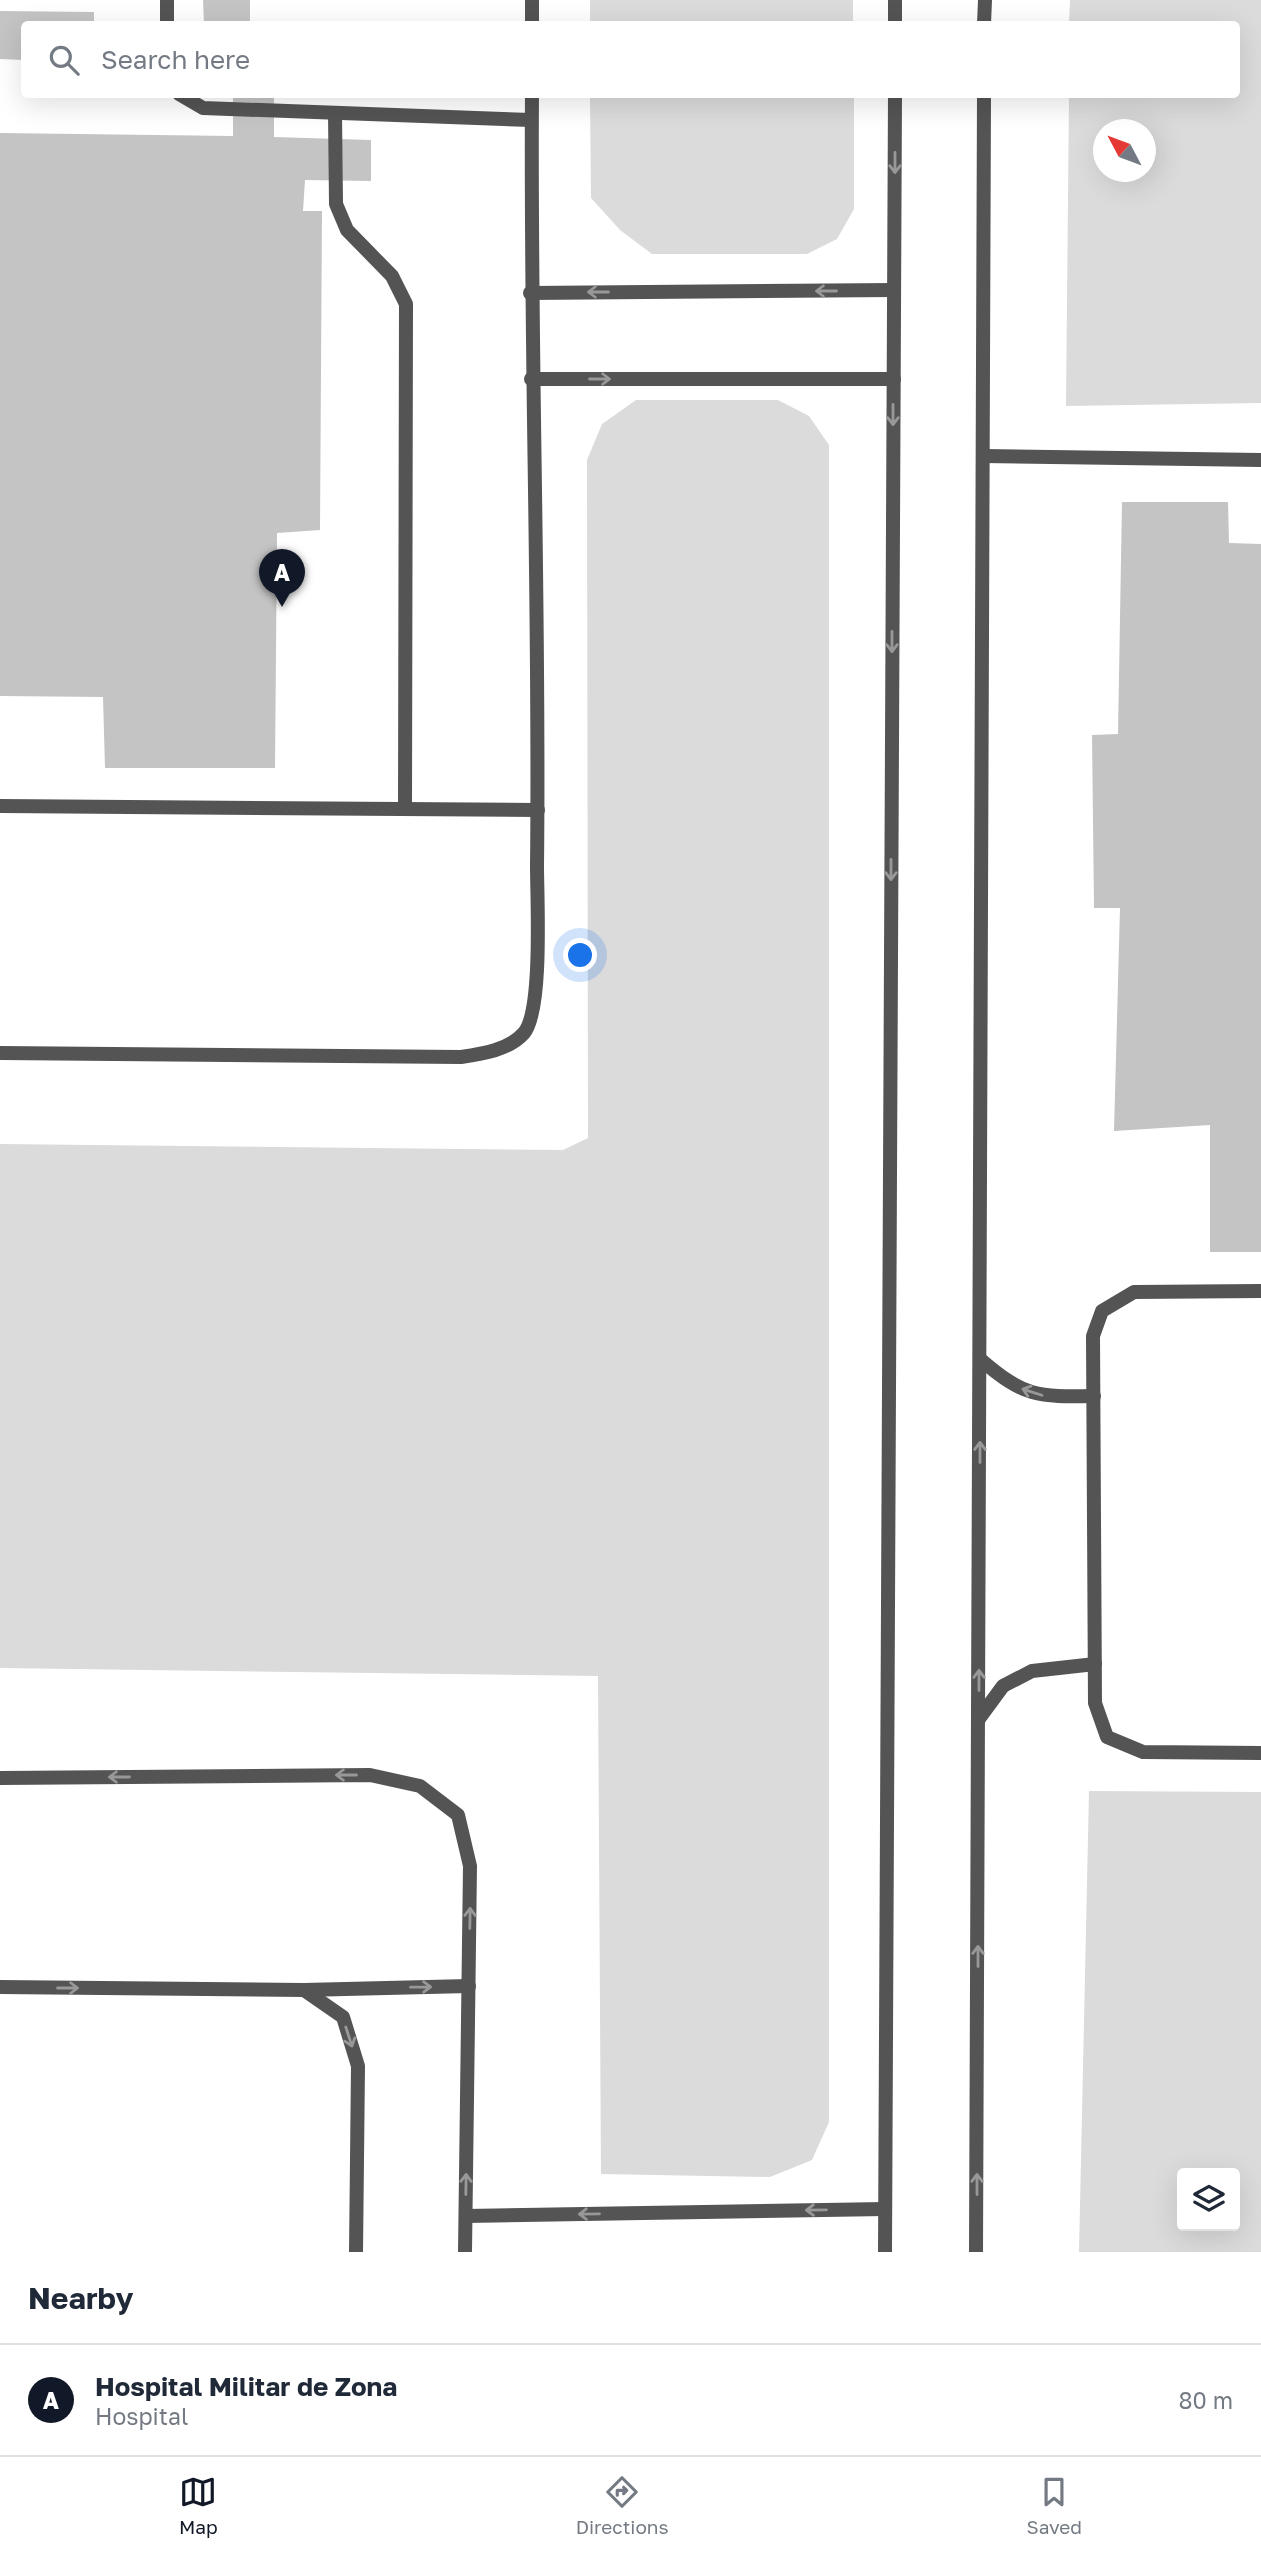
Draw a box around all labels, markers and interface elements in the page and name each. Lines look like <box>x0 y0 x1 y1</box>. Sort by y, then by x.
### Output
search box <box>21 21 1240 98</box>
icon: search <box>45 41 83 79</box>
text: Search here <box>101 44 250 75</box>
north arrow <box>1093 119 1156 182</box>
one-way arrow <box>888 151 901 174</box>
one-way arrow <box>814 284 837 298</box>
one-way arrow <box>587 285 610 299</box>
one-way arrow <box>588 372 611 386</box>
one-way arrow <box>887 403 900 426</box>
pin: A <box>259 549 305 607</box>
one-way arrow <box>885 630 899 653</box>
one-way arrow <box>884 858 898 881</box>
your location <box>563 938 597 972</box>
one-way arrow <box>1021 1385 1043 1398</box>
one-way arrow <box>973 1441 986 1464</box>
one-way arrow <box>972 1669 986 1692</box>
one-way arrow <box>335 1769 358 1782</box>
one-way arrow <box>108 1770 131 1784</box>
one-way arrow <box>463 1907 477 1930</box>
one-way arrow <box>971 1945 984 1968</box>
one-way arrow <box>56 1981 79 1995</box>
one-way arrow <box>409 1981 432 1994</box>
one-way arrow <box>344 2025 356 2047</box>
map controls <box>1177 2168 1240 2231</box>
button: layers <box>1177 2168 1240 2231</box>
one-way arrow <box>459 2173 473 2196</box>
one-way arrow <box>970 2173 984 2196</box>
one-way arrow <box>805 2203 828 2217</box>
one-way arrow <box>578 2207 601 2221</box>
text: Nearby <box>28 2280 133 2316</box>
text: Hospital Militar de Zona <box>95 2371 397 2402</box>
text: A <box>43 2386 59 2414</box>
text: 80 m <box>1179 2386 1233 2414</box>
text: Hospital <box>95 2402 188 2430</box>
tab: Map <box>179 2473 218 2538</box>
tab: Directions <box>576 2473 669 2538</box>
tab: Saved <box>1027 2473 1082 2538</box>

